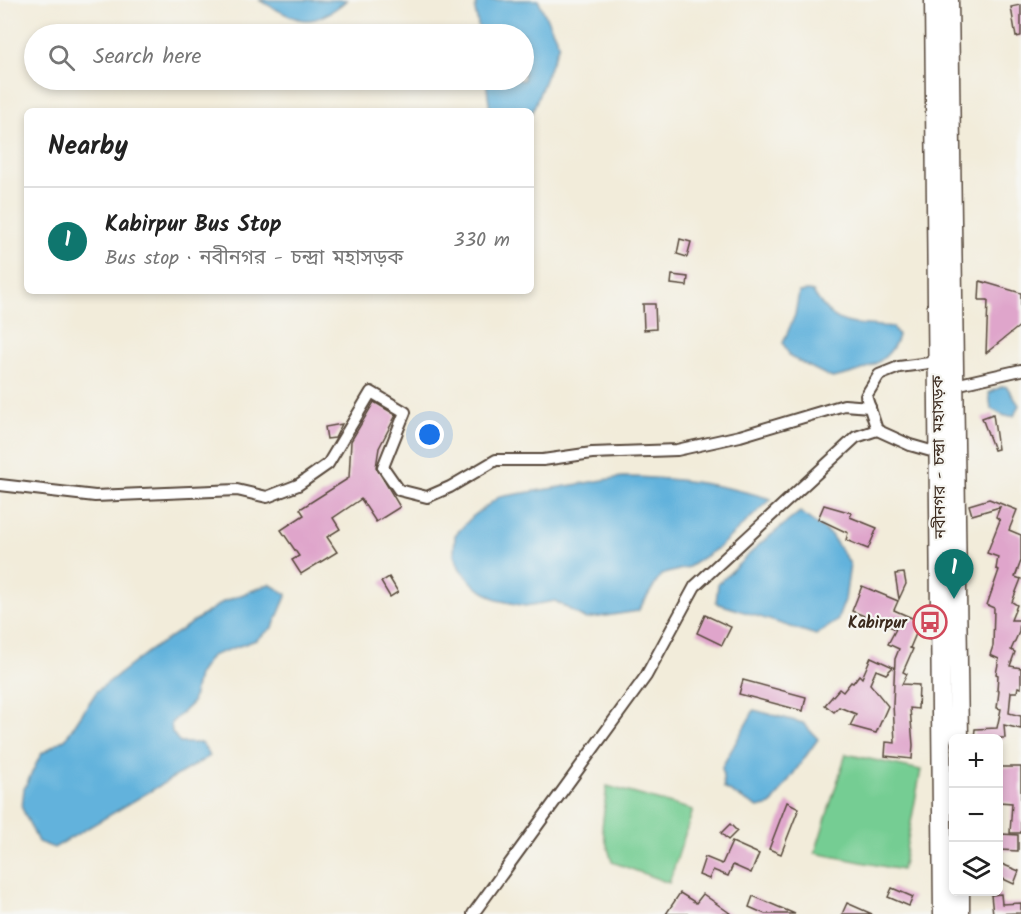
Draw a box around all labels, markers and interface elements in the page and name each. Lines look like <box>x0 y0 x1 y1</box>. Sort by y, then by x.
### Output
search box <box>24 24 534 90</box>
text: Search here <box>93 40 201 75</box>
icon: search <box>45 41 78 74</box>
text: Nearby <box>48 126 128 168</box>
text: Kabirpur Bus Stop <box>105 208 282 243</box>
text: 1 <box>64 225 71 257</box>
text: 330 m <box>453 225 510 257</box>
text: Bus stop · নবীনগর - চন্দ্রা মহাসড়ক <box>105 243 403 275</box>
street label: নবীনগর - চন্দ্রা মহাসড়ক <box>926 374 953 540</box>
your location <box>415 420 444 449</box>
pin: 1 <box>934 550 974 599</box>
bus stop icon: Kabirpur <box>912 604 948 640</box>
place label: Kabirpur <box>848 611 908 636</box>
map controls <box>949 734 1003 896</box>
button: + <box>949 734 1003 788</box>
button: − <box>949 788 1003 842</box>
button: layers <box>949 842 1003 896</box>

